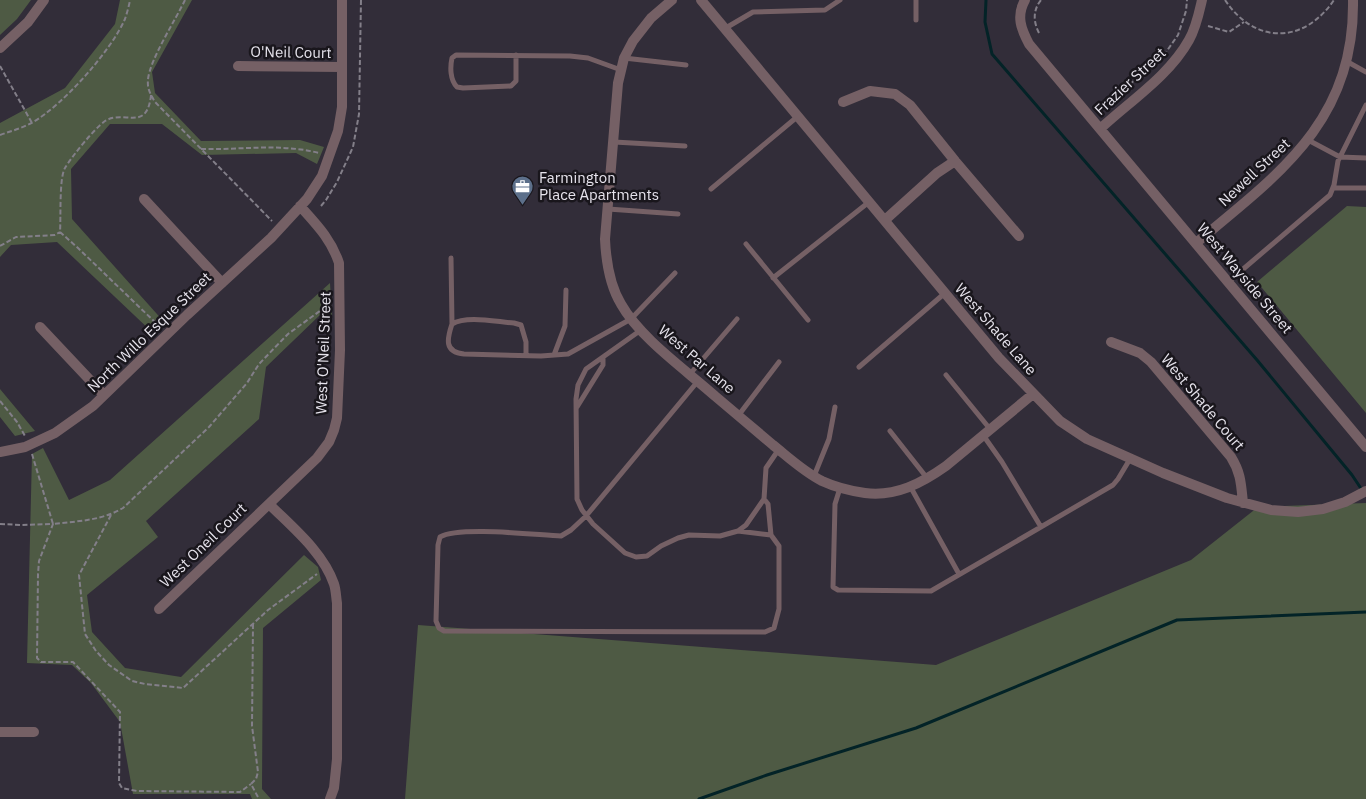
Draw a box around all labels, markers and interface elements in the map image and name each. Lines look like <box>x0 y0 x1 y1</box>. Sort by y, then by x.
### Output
street label: O'Neil Court <box>250 42 332 62</box>
street label: Frazier Street <box>1090 43 1170 119</box>
street label: Newell Street <box>1214 134 1294 210</box>
place label: Farmington Place Apartments <box>539 168 659 204</box>
office icon: Farmington Place Apartments <box>511 174 535 205</box>
street label: West Wayside Street <box>1193 219 1297 337</box>
street label: North Willo Esque Street <box>83 268 215 396</box>
street label: West Shade Lane <box>951 279 1041 379</box>
street label: West O'Neil Street <box>311 291 335 415</box>
street label: West Par Lane <box>655 320 739 398</box>
street label: West Shade Court <box>1157 350 1249 454</box>
street label: West Oneil Court <box>156 499 250 591</box>

